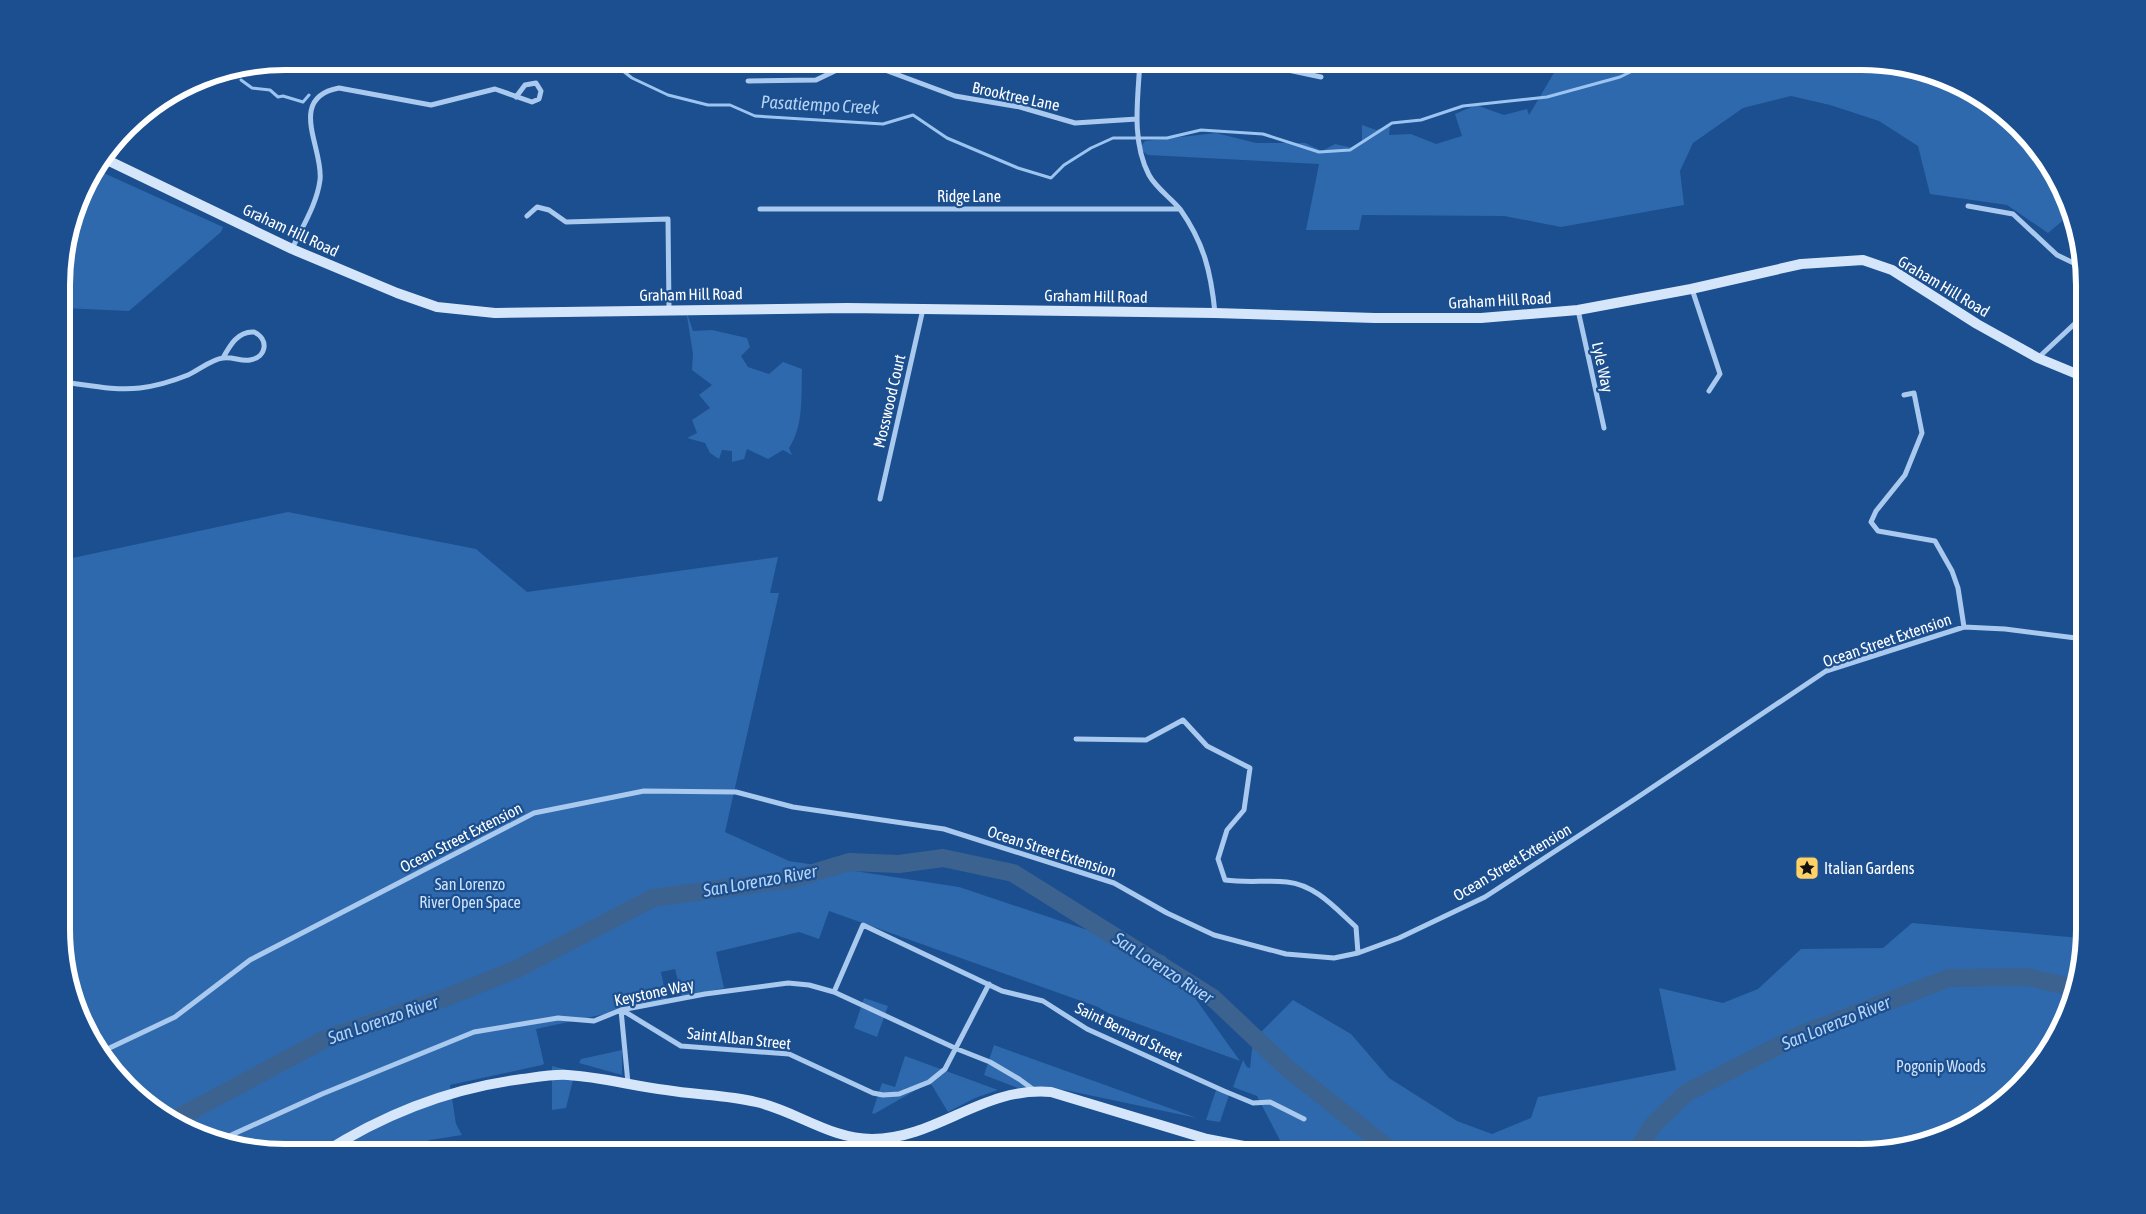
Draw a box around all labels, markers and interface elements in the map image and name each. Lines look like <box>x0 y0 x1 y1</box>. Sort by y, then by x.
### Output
street label: Brooktree Lane <box>971 78 1061 114</box>
water label: Pasatiempo Creek <box>760 91 881 118</box>
street label: Ridge Lane <box>937 187 1001 206</box>
street label: Graham Hill Road <box>240 200 342 260</box>
street label: Graham Hill Road <box>1895 252 1993 320</box>
street label: Graham Hill Road <box>639 284 743 304</box>
street label: Graham Hill Road <box>1044 286 1148 306</box>
street label: Graham Hill Road <box>1448 288 1552 312</box>
street label: Lyle Way <box>1588 340 1617 394</box>
street label: Mosswood Court <box>870 352 909 449</box>
street label: Ocean Street Extension <box>1820 610 1954 670</box>
street label: Ocean Street Extension <box>397 798 525 876</box>
street label: Ocean Street Extension <box>1450 820 1574 904</box>
street label: Ocean Street Extension <box>985 822 1119 880</box>
place icon: Italian Gardens <box>1794 855 1820 881</box>
place label: Italian Gardens <box>1824 859 1915 877</box>
water label: San Lorenzo River <box>700 860 819 901</box>
park label: San Lorenzo River Open Space <box>419 875 521 912</box>
water label: San Lorenzo River <box>1108 927 1218 1008</box>
street label: Keystone Way <box>612 975 696 1010</box>
water label: San Lorenzo River <box>324 991 441 1049</box>
water label: San Lorenzo River <box>1777 991 1894 1054</box>
street label: Saint Bernard Street <box>1073 998 1186 1066</box>
street label: Saint Alban Street <box>686 1024 792 1052</box>
park label: Pogonip Woods <box>1896 1057 1986 1076</box>

